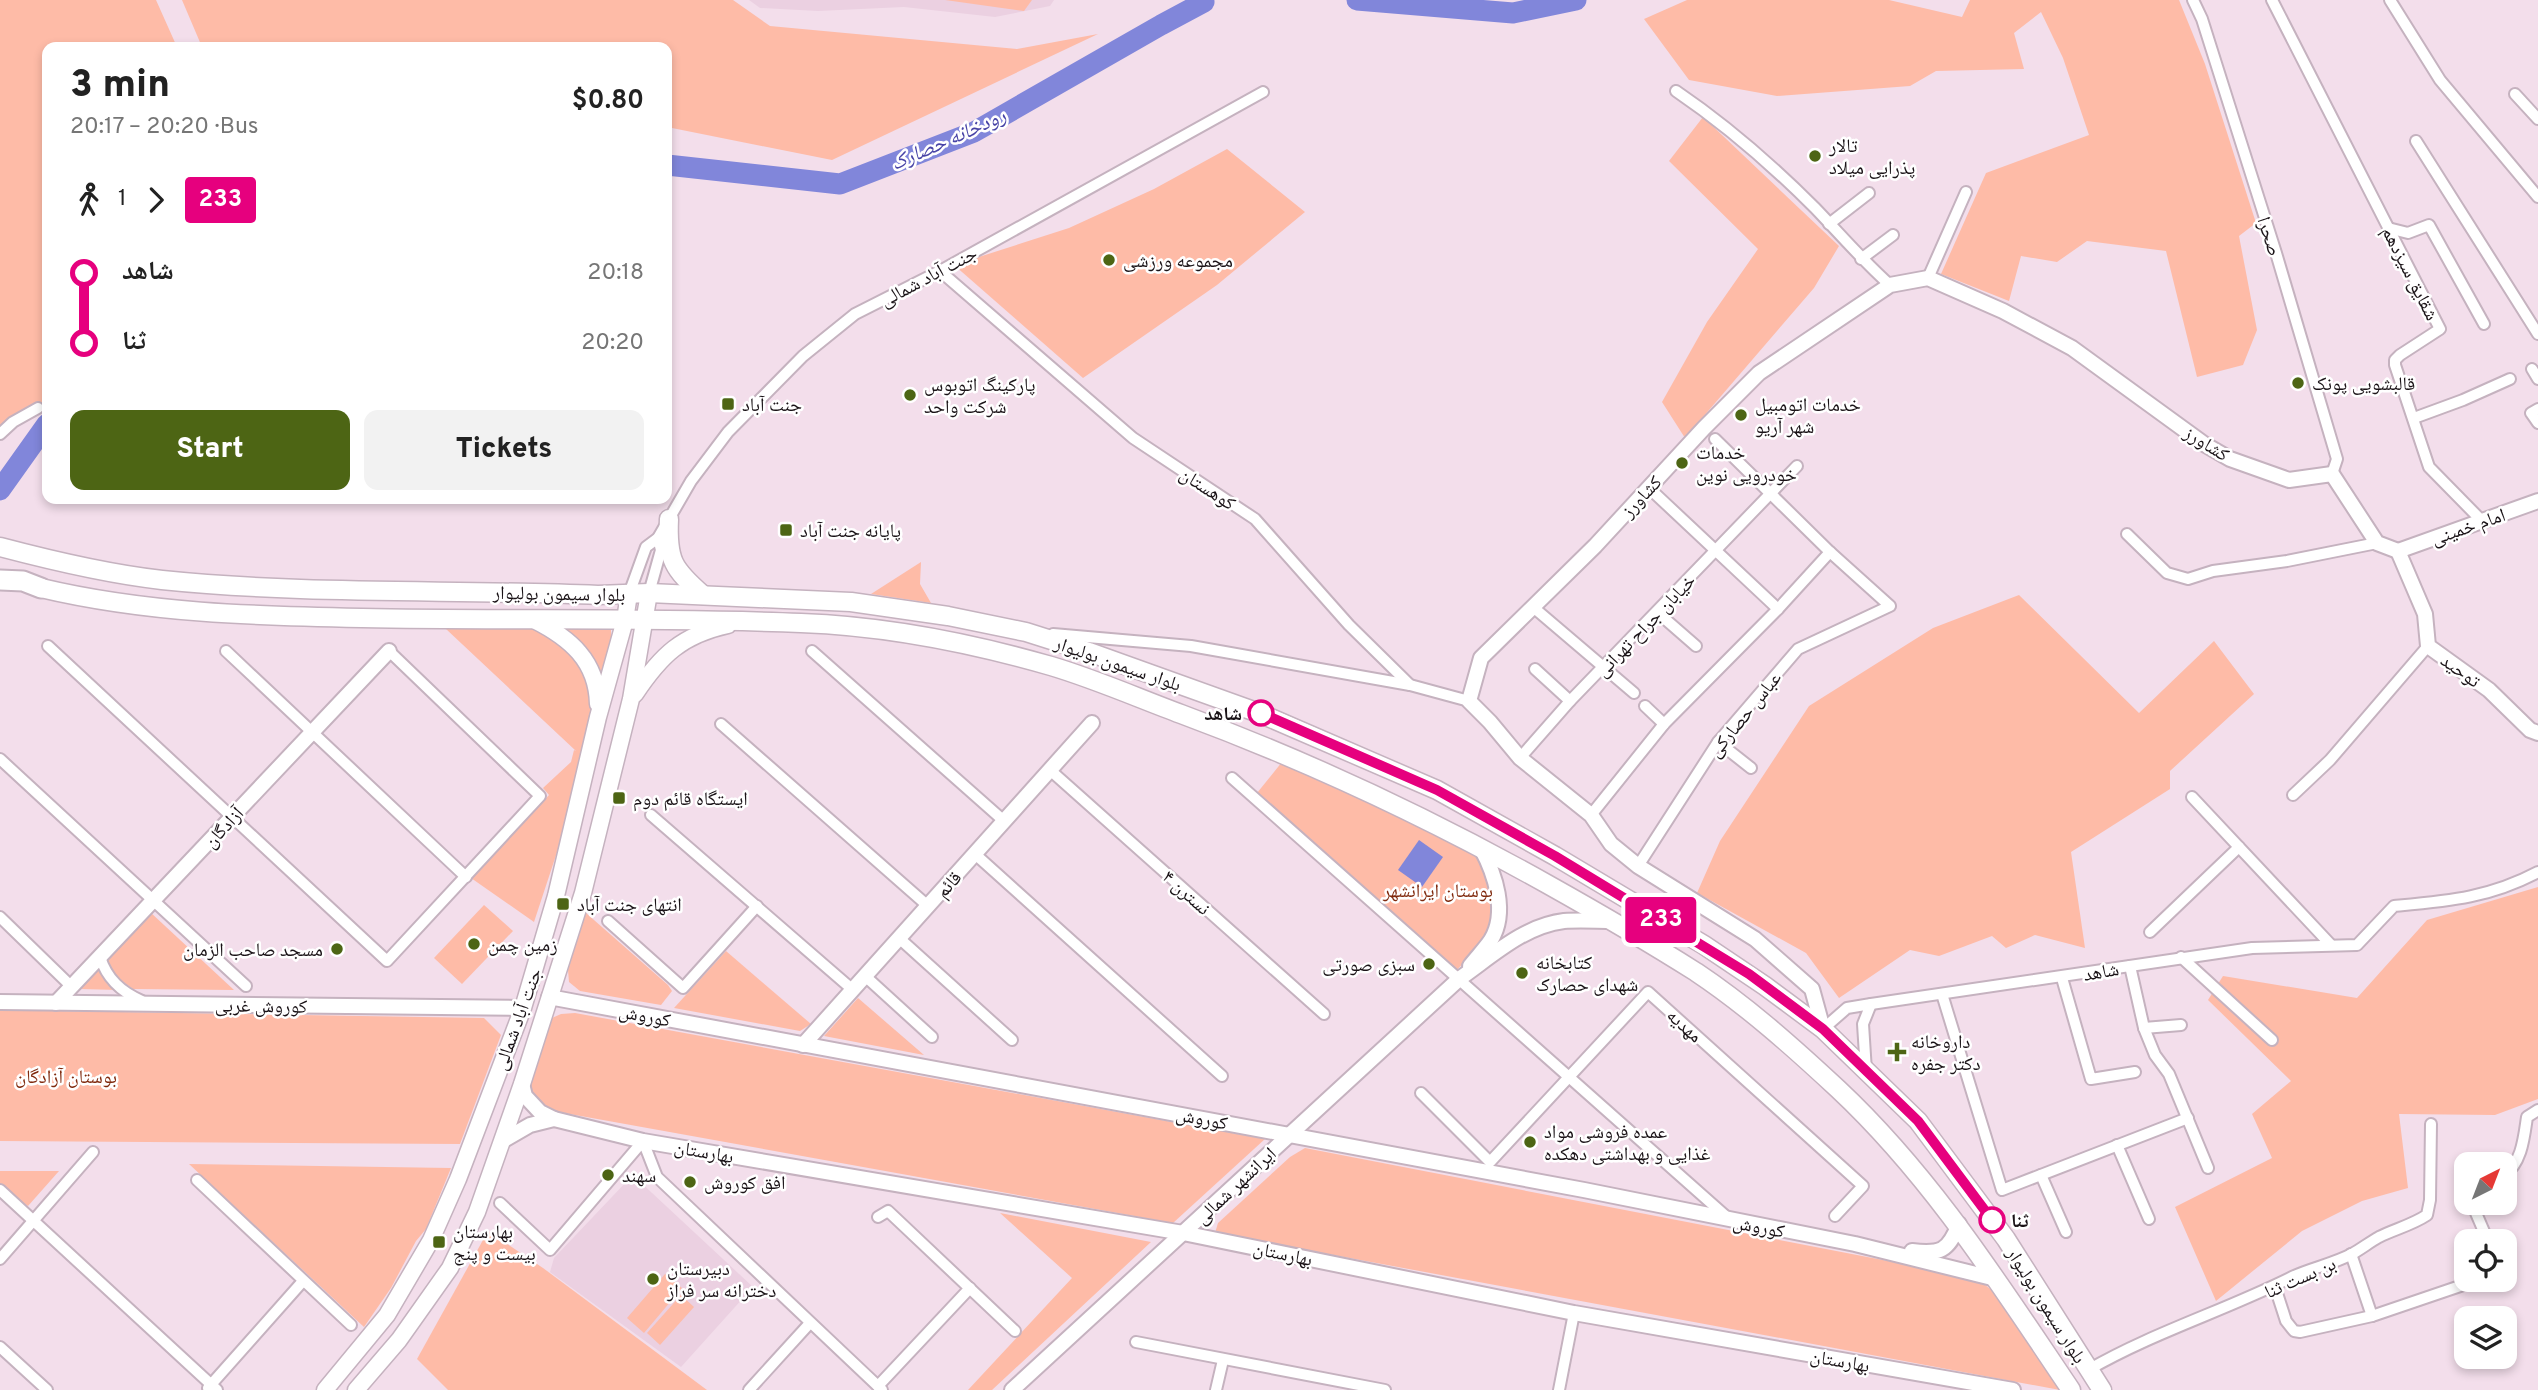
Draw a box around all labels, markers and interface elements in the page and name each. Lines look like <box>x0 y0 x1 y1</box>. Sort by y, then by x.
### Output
text: 3 min <box>70 62 170 111</box>
text: $0.80 <box>572 85 644 118</box>
water label: رودخانه حصارک <box>887 103 1011 178</box>
text: 20:17 – 20:20 · Bus <box>70 113 259 142</box>
place label: تالار پذرایی میلاد <box>1828 135 1915 181</box>
marker: تالار پذرایی میلاد <box>1807 148 1823 164</box>
icon: walk <box>70 181 108 219</box>
icon: forward <box>137 181 175 219</box>
text: 1 <box>118 185 127 214</box>
text: 233 <box>199 185 242 215</box>
street label: صحرا <box>2251 214 2286 259</box>
street label: شقایق سیزدهم <box>2375 223 2443 325</box>
street label: جنت آباد شمالی <box>876 242 982 313</box>
place label: مجموعه ورزشی <box>1123 250 1233 274</box>
marker: مجموعه ورزشی <box>1101 252 1117 268</box>
text: شاهد <box>122 256 174 289</box>
text: 20:18 <box>587 259 644 288</box>
text: ثنا <box>122 326 146 359</box>
text: 20:20 <box>581 329 644 358</box>
place label: قالبشویی پونک <box>2312 373 2415 397</box>
place label: پارکینگ اتوبوس شرکت واحد <box>924 374 1035 420</box>
marker: قالبشویی پونک <box>2290 375 2306 391</box>
marker: پارکینگ اتوبوس شرکت واحد <box>902 387 918 403</box>
place label: جنت آباد <box>742 394 802 418</box>
place label: خدمات اتومبیل شهر آریو <box>1755 394 1861 440</box>
marker: جنت آباد <box>720 396 736 412</box>
marker: خدمات اتومبیل شهر آریو <box>1733 407 1749 423</box>
button: Start <box>70 410 350 490</box>
button: Tickets <box>364 410 644 490</box>
street label: کشاورز <box>2178 421 2233 468</box>
place label: خدمات خودرویی نوین <box>1696 442 1797 488</box>
marker: خدمات خودرویی نوین <box>1674 455 1690 471</box>
street label: کوهستان <box>1174 463 1239 517</box>
street label: کشاورز <box>1616 471 1668 524</box>
street label: امام خمینی <box>2428 504 2509 552</box>
place label: پایانه جنت آباد <box>800 520 901 544</box>
marker: پایانه جنت آباد <box>778 522 794 538</box>
street label: خیابان جراح تهرانی <box>1591 570 1702 683</box>
street label: بلوار سیمون بولیوار <box>492 582 625 608</box>
street label: بلوار سیمون بولیوار <box>1050 632 1184 698</box>
street label: توحید <box>2435 649 2485 694</box>
street label: عباس حصارکی <box>1704 667 1788 763</box>
marker: شاهد <box>1248 700 1274 726</box>
place label: شاهد <box>1204 703 1242 727</box>
place label: ایستگاه قائم دوم <box>633 788 748 812</box>
marker: ایستگاه قائم دوم <box>611 790 627 806</box>
street label: آزادگان <box>199 802 250 854</box>
street label: نسترن ۴ <box>1157 866 1215 921</box>
street label: قائم <box>931 867 968 904</box>
park label: بوستان ایرانشهر <box>1382 880 1493 904</box>
place label: انتهای جنت آباد <box>577 894 682 918</box>
marker: انتهای جنت آباد <box>555 896 571 912</box>
line badge: 233 <box>1621 897 1701 943</box>
text: 233 <box>1639 905 1683 935</box>
place label: زمین چمن <box>488 934 557 958</box>
marker: زمین چمن <box>466 936 482 952</box>
place label: مسجد صاحب الزمان <box>183 939 323 963</box>
marker: مسجد صاحب الزمان <box>329 941 345 957</box>
place label: کتابخانه شهدای حصارک <box>1536 952 1638 998</box>
place label: سبزی صورتی <box>1322 954 1415 978</box>
marker: سبزی صورتی <box>1421 956 1437 972</box>
street label: شاهد <box>2082 958 2121 988</box>
street label: جنت آباد شمالی <box>489 965 548 1074</box>
marker: کتابخانه شهدای حصارک <box>1514 965 1530 981</box>
street label: کوروش غربی <box>215 994 307 1020</box>
street label: کوروش <box>617 1000 673 1034</box>
street label: مهدیه <box>1661 1004 1707 1049</box>
place label: داروخانه دکتر جفره <box>1911 1031 1981 1077</box>
marker: داروخانه دکتر جفره <box>1889 1044 1905 1060</box>
park label: بوستان آزادگان <box>15 1066 117 1090</box>
street label: کوروش <box>1174 1103 1230 1137</box>
place label: عمده فروشی مواد غذایی و بهداشتی دهکده <box>1544 1121 1711 1167</box>
marker: عمده فروشی مواد غذایی و بهداشتی دهکده <box>1522 1134 1538 1150</box>
street label: بهارستان <box>672 1136 735 1170</box>
street label: ایرانشهر شمالی <box>1191 1143 1282 1230</box>
north arrow <box>2454 1152 2516 1214</box>
map controls <box>2454 1152 2517 1369</box>
place label: سهند <box>622 1165 656 1189</box>
marker: سهند <box>600 1167 616 1183</box>
place label: افق کوروش <box>704 1172 785 1196</box>
marker: افق کوروش <box>682 1174 698 1190</box>
marker: ثنا <box>1979 1207 2005 1233</box>
place label: ثنا <box>2011 1210 2029 1234</box>
street label: کوروش <box>1731 1211 1787 1245</box>
place label: بهارستان بیست و پنج <box>453 1221 536 1267</box>
button: locate <box>2454 1229 2517 1292</box>
marker: بهارستان بیست و پنج <box>431 1234 447 1250</box>
street label: بهارستان <box>1251 1237 1314 1273</box>
street label: بلوار سیمون بولیوار <box>1999 1243 2091 1369</box>
street label: بن بست ثنا <box>2261 1253 2340 1305</box>
place label: دبیرستان دخترانه سر فراز <box>666 1258 777 1304</box>
marker: دبیرستان دخترانه سر فراز <box>645 1271 661 1287</box>
button: layers <box>2454 1306 2517 1369</box>
street label: بهارستان <box>1808 1345 1871 1379</box>

